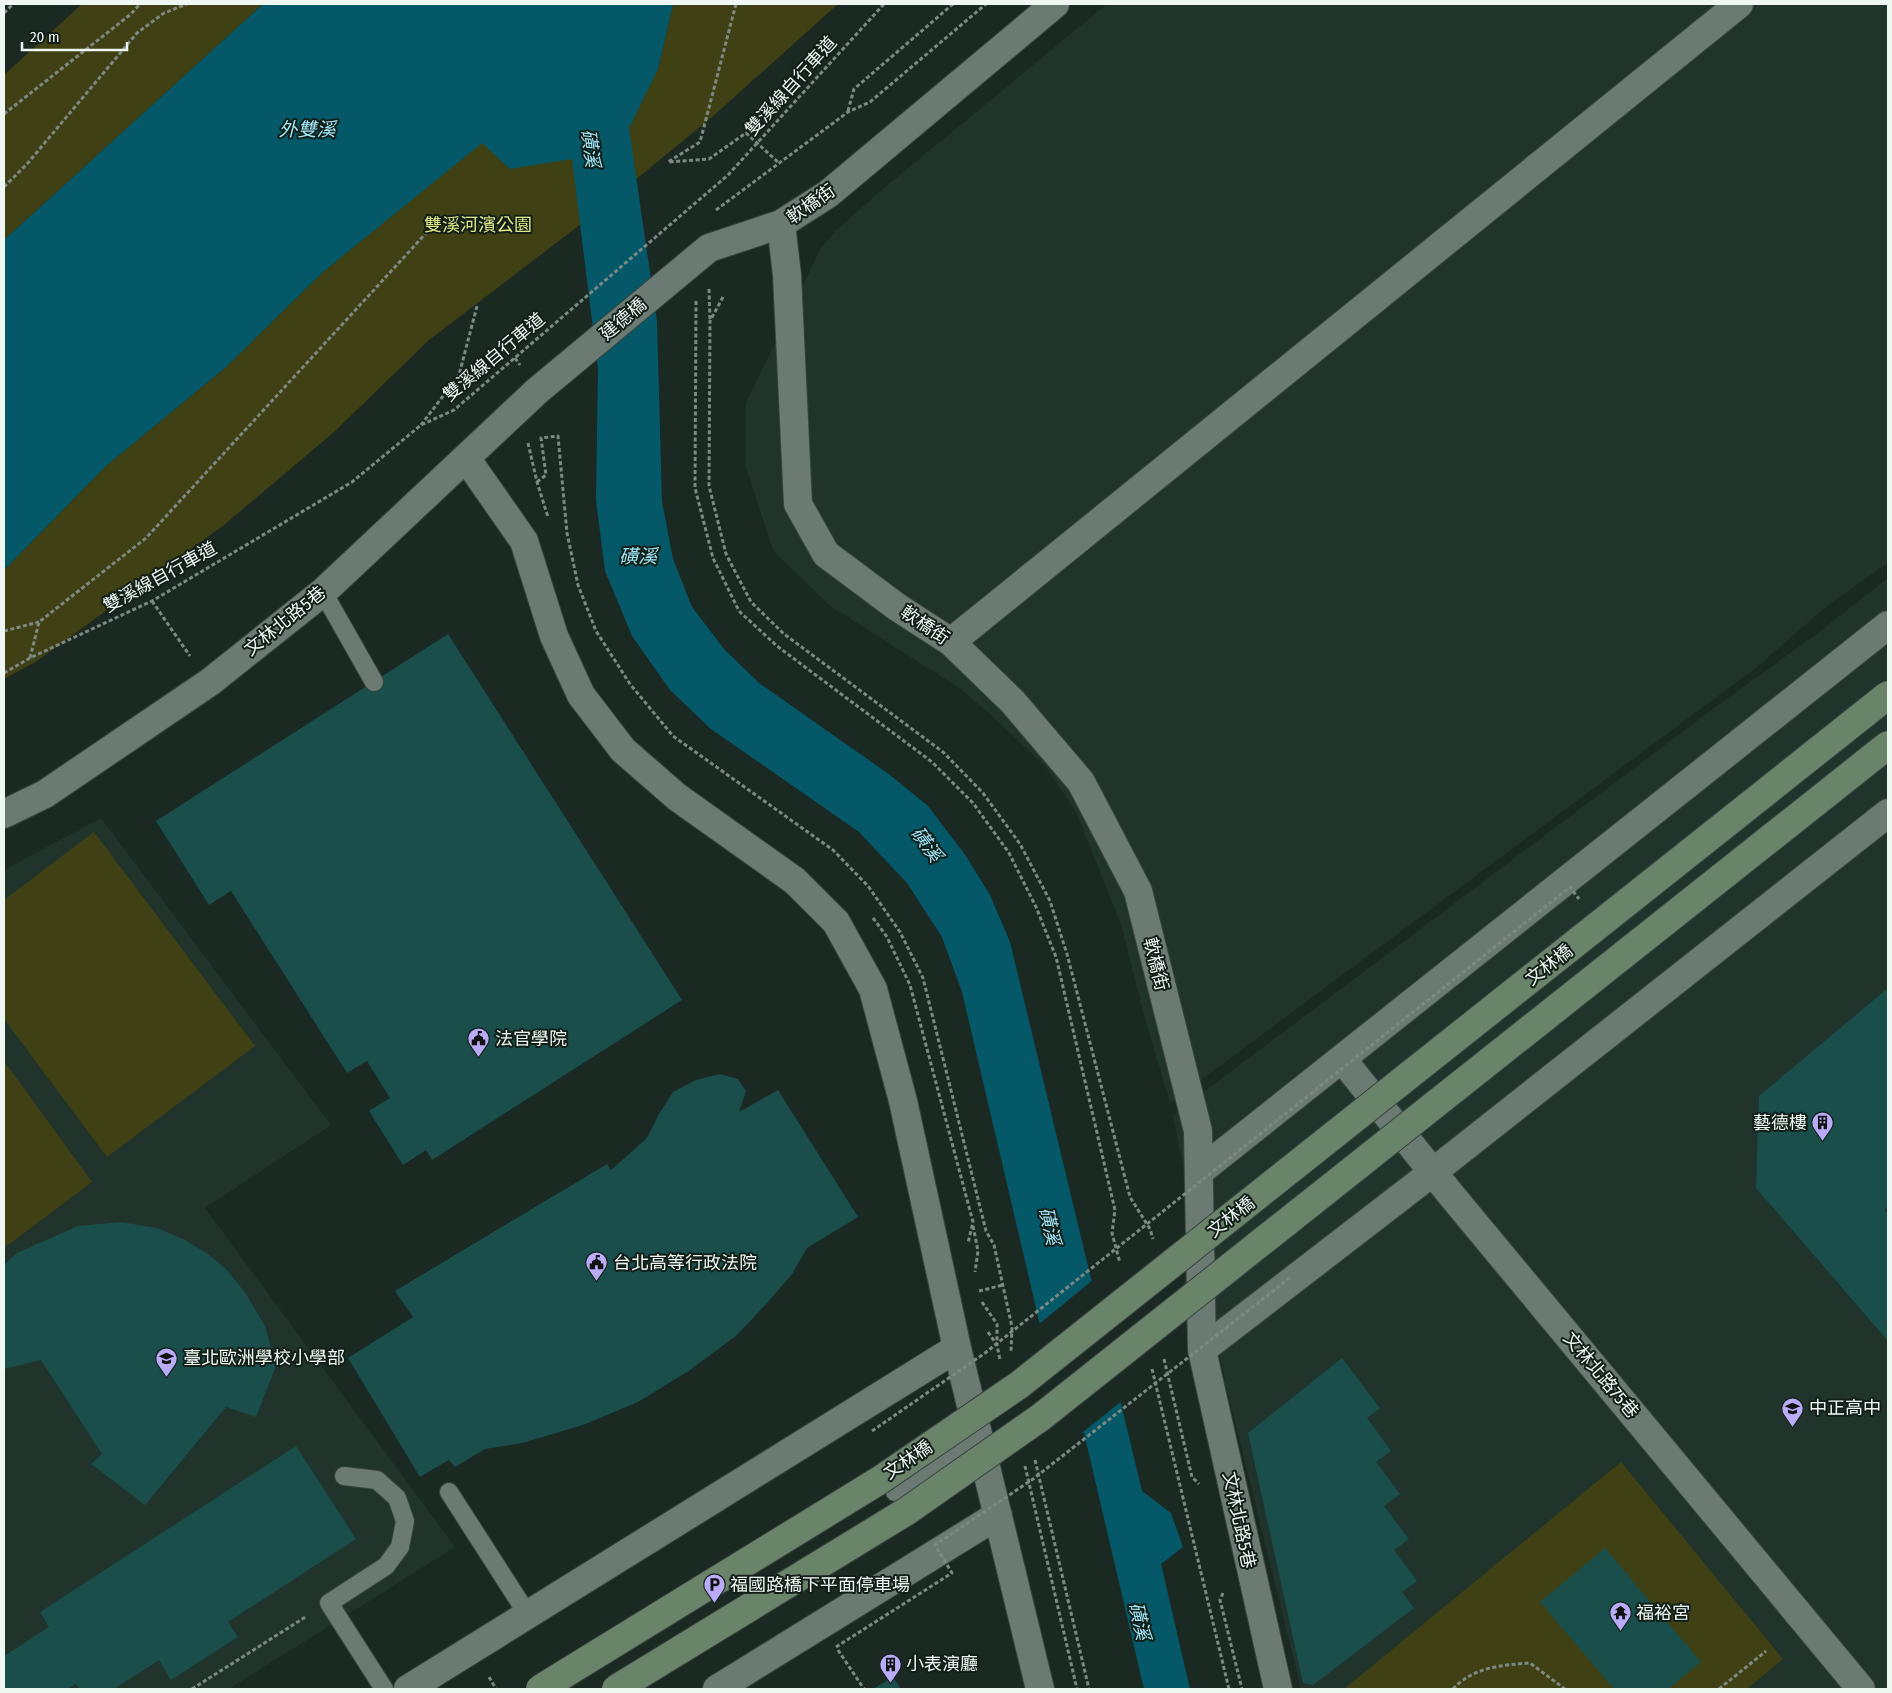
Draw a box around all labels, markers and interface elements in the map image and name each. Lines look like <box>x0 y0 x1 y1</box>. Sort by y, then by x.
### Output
scale bar <box>22 20 128 52</box>
text: 20 m <box>30 28 60 46</box>
street label: 雙溪線自行車道 <box>741 32 841 140</box>
water label: 外雙溪 <box>278 118 338 141</box>
water label: 磺溪 <box>576 128 605 171</box>
street label: 軟橋街 <box>783 180 839 228</box>
park label: 雙溪河濱公園 <box>424 214 532 236</box>
street label: 建德橋 <box>595 293 651 345</box>
street label: 雙溪線自行車道 <box>439 308 549 406</box>
street label: 雙溪線自行車道 <box>100 537 220 617</box>
water label: 磺溪 <box>619 545 660 568</box>
street label: 文林北路5巷 <box>240 582 330 660</box>
street label: 軟橋街 <box>896 601 954 649</box>
water label: 磺溪 <box>906 822 949 869</box>
street label: 軟橋街 <box>1139 935 1173 993</box>
street label: 文林橋 <box>1521 940 1577 990</box>
public building icon: 法官學院 <box>467 1027 491 1058</box>
place label: 法官學院 <box>495 1028 567 1050</box>
building icon: 藝德樓 <box>1811 1111 1835 1142</box>
place label: 藝德樓 <box>1753 1112 1807 1134</box>
street label: 文林橋 <box>1203 1192 1259 1242</box>
water label: 磺溪 <box>1034 1205 1066 1250</box>
public building icon: 台北高等行政法院 <box>585 1251 609 1282</box>
place label: 台北高等行政法院 <box>613 1252 757 1274</box>
street label: 文林北路75巷 <box>1559 1328 1643 1422</box>
school or university icon: 臺北歐洲學校小學部 <box>155 1346 179 1377</box>
place label: 臺北歐洲學校小學部 <box>183 1347 345 1369</box>
school or university icon: 中正高中 <box>1781 1396 1805 1427</box>
place label: 中正高中 <box>1809 1397 1881 1419</box>
street label: 文林橋 <box>879 1436 937 1484</box>
street label: 文林北路5巷 <box>1218 1470 1260 1570</box>
parking icon: 福國路橋下平面停車場 <box>702 1573 726 1604</box>
place label: 福國路橋下平面停車場 <box>730 1574 910 1596</box>
water label: 磺溪 <box>1124 1600 1156 1645</box>
temple icon: 福裕宮 <box>1608 1601 1632 1632</box>
place label: 福裕宮 <box>1636 1602 1690 1624</box>
building icon: 小表演廳 <box>878 1652 902 1683</box>
place label: 小表演廳 <box>906 1653 978 1675</box>

